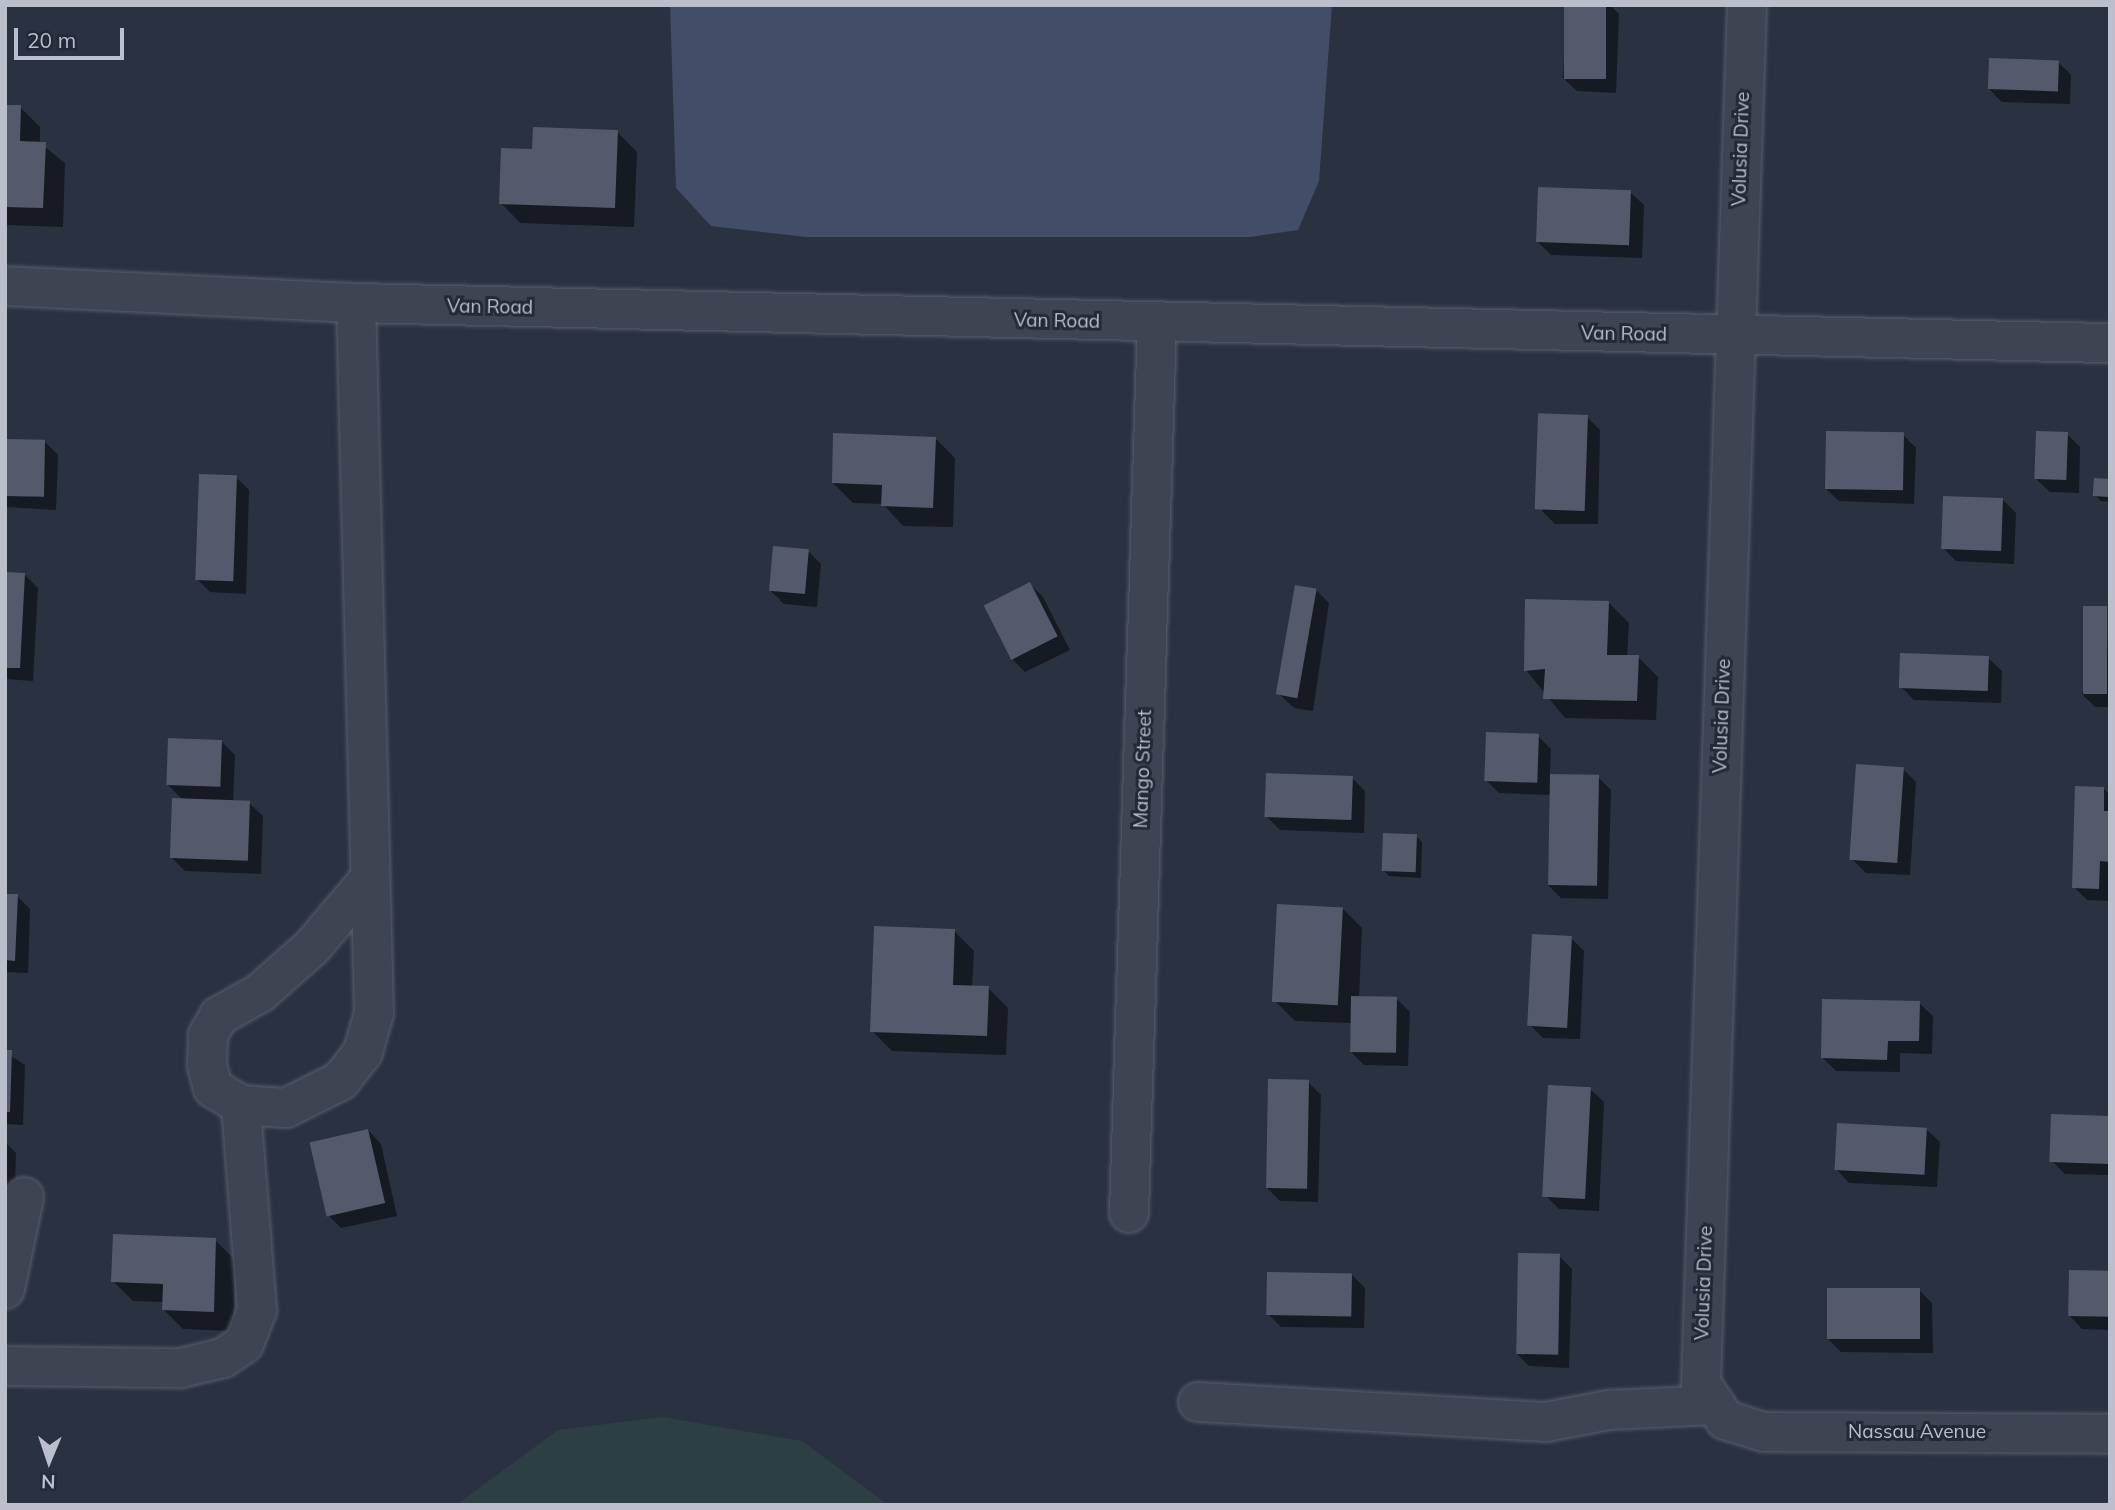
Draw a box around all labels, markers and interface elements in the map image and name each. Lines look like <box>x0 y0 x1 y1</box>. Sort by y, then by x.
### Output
scale bar <box>18 14 128 58</box>
text: 20 m <box>27 27 76 53</box>
street label: Volusia Drive <box>1728 91 1754 207</box>
street label: Van Road <box>447 295 533 319</box>
street label: Van Road <box>1014 309 1100 333</box>
street label: Van Road <box>1581 322 1667 346</box>
street label: Volusia Drive <box>1709 658 1735 774</box>
street label: Mango Street <box>1130 709 1156 829</box>
street label: Volusia Drive <box>1691 1225 1717 1341</box>
street label: Nassau Avenue <box>1848 1421 1986 1443</box>
north arrow <box>14 1426 84 1496</box>
text: N <box>41 1470 56 1494</box>

